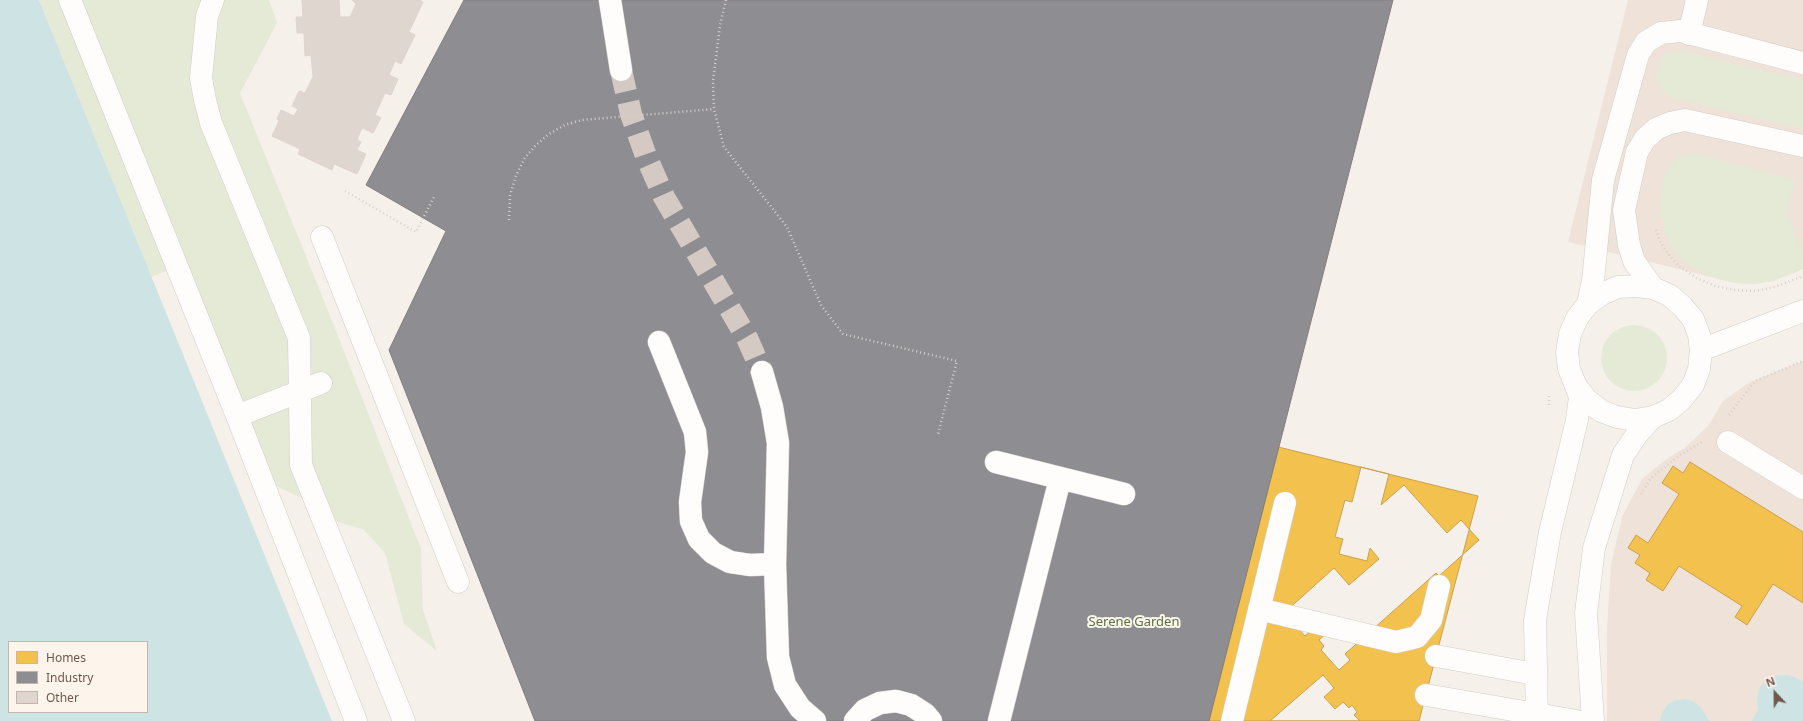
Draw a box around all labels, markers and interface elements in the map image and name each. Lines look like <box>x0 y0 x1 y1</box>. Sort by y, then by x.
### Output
park label: Serene Garden <box>1089 614 1179 630</box>
legend <box>8 641 148 713</box>
text: Homes <box>46 649 86 666</box>
text: Industry <box>46 669 93 686</box>
north arrow <box>1755 673 1795 713</box>
text: N <box>1763 673 1777 690</box>
text: Other <box>46 689 79 706</box>

